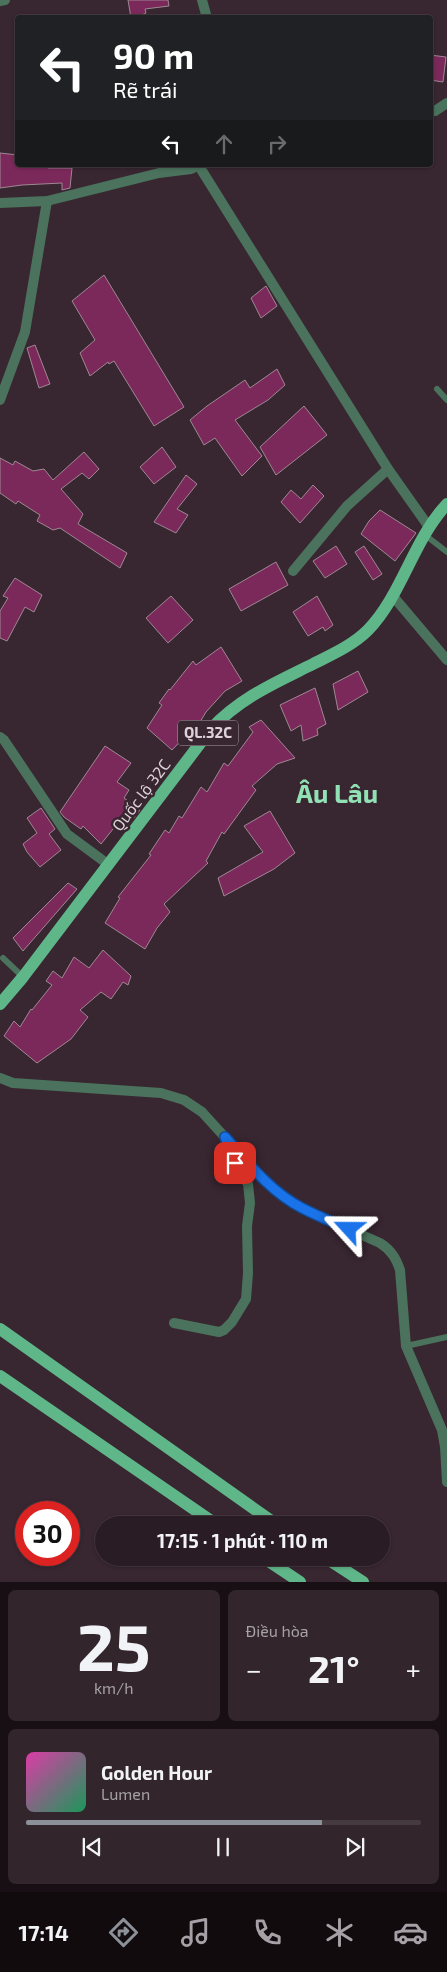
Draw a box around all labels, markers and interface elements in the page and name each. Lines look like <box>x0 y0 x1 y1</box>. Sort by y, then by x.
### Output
text: 90 m <box>113 34 194 76</box>
icon: left <box>30 35 95 100</box>
text: Rẽ trái <box>113 76 178 102</box>
icon: left <box>157 130 185 158</box>
icon: ahead <box>210 130 238 158</box>
icon: right <box>263 130 291 158</box>
road number: QL.32C <box>178 720 238 746</box>
street label: Quốc lộ 32C <box>108 755 174 835</box>
district label: Âu Lâu <box>296 777 378 808</box>
pin <box>214 1142 256 1184</box>
icon: arrive <box>221 1149 249 1177</box>
position arrow <box>322 1202 374 1254</box>
speed limit sign: 30 <box>15 1501 80 1566</box>
text: 17:15 · 1 phút · 110 m <box>157 1529 328 1552</box>
text: 25 <box>77 1606 151 1684</box>
text: Điều hòa <box>246 1621 309 1640</box>
text: 21° <box>308 1645 360 1691</box>
text: − <box>246 1652 262 1686</box>
text: + <box>406 1652 421 1686</box>
text: km/h <box>94 1678 134 1697</box>
text: Golden Hour <box>101 1761 212 1784</box>
text: Lumen <box>101 1784 150 1803</box>
icon: previous <box>78 1833 106 1861</box>
icon: pause <box>209 1833 237 1861</box>
icon: next <box>341 1833 369 1861</box>
icon: directions <box>106 1915 141 1950</box>
icon: music <box>178 1915 213 1950</box>
icon: phone <box>250 1915 285 1950</box>
icon: climate <box>322 1915 357 1950</box>
icon: car <box>393 1915 428 1950</box>
text: 17:14 <box>18 1919 69 1945</box>

